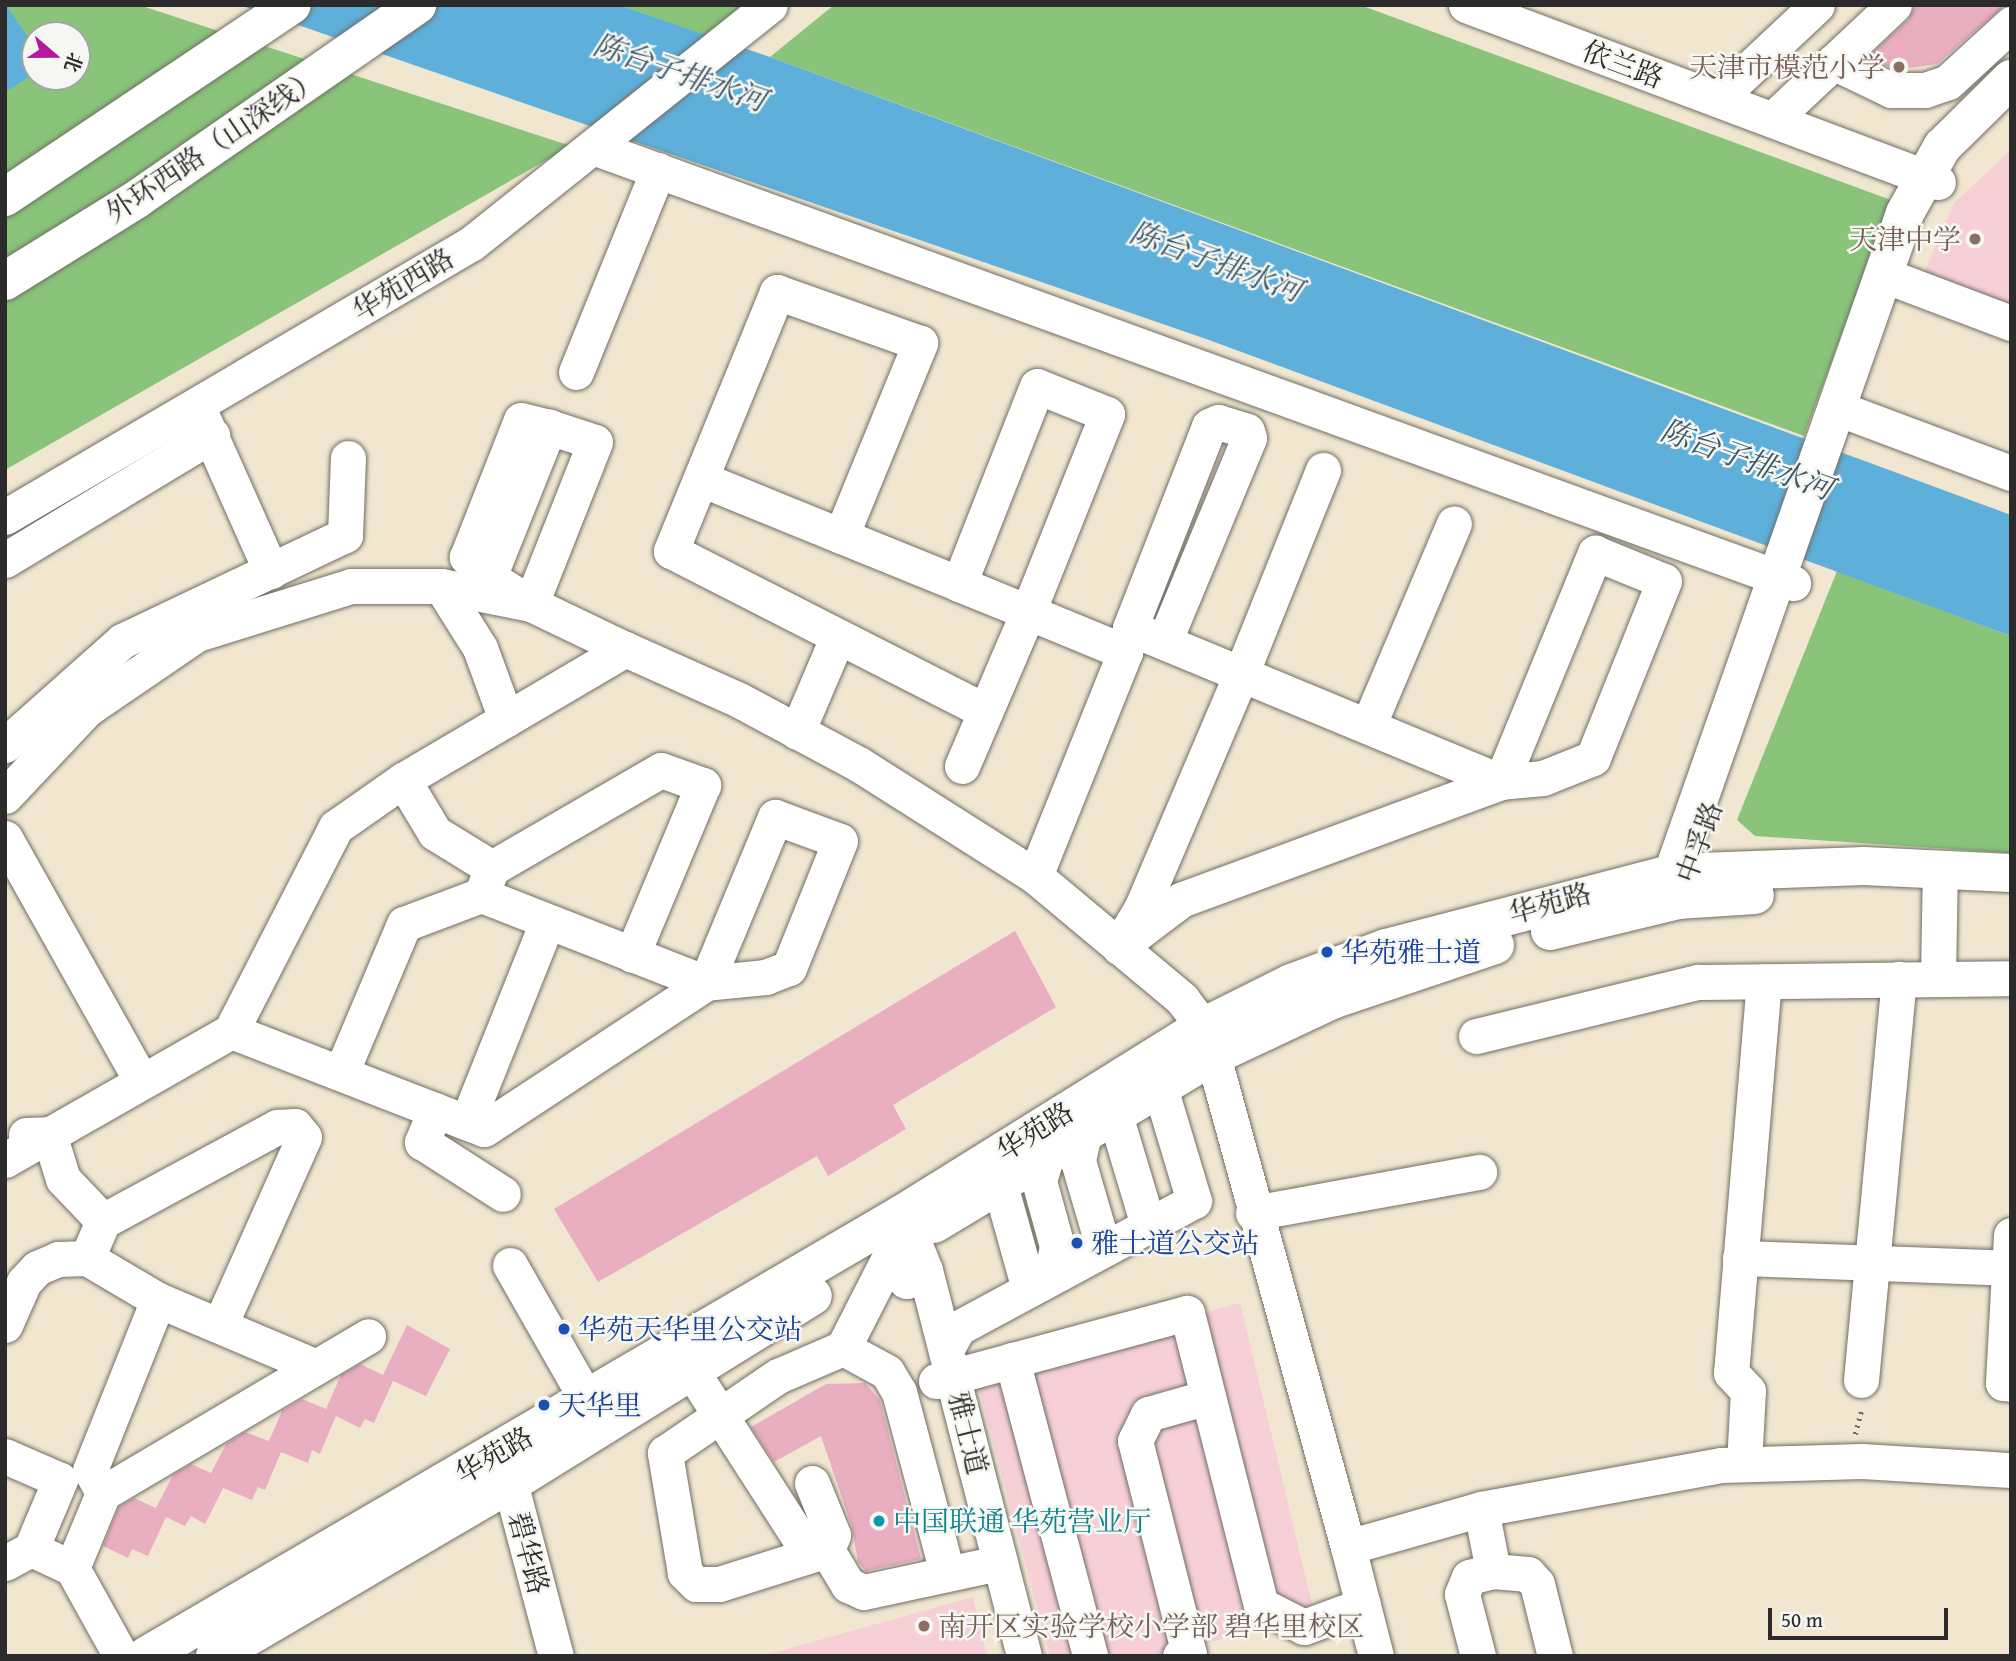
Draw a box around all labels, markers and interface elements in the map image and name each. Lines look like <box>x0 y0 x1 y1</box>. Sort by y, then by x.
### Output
north arrow <box>21 21 91 91</box>
water label: 陈台子排水河 <box>589 26 771 118</box>
street label: 依兰路 <box>1578 33 1668 95</box>
text: 北 <box>57 49 90 76</box>
place label: 天津市模范小学 <box>1689 50 1885 84</box>
marker: 天津市模范小学 <box>1891 59 1907 75</box>
street label: 外环西路（山深线） <box>99 61 327 229</box>
water label: 陈台子排水河 <box>1125 213 1307 309</box>
place label: 天津中学 <box>1849 222 1961 256</box>
marker: 天津中学 <box>1967 231 1983 247</box>
street label: 华苑西路 <box>346 241 460 327</box>
water label: 陈台子排水河 <box>1656 411 1838 507</box>
street label: 中孚路 <box>1669 797 1729 887</box>
street label: 华苑路 <box>1505 876 1595 930</box>
place label: 华苑雅士道 <box>1341 935 1481 969</box>
marker: 华苑雅士道 <box>1319 944 1335 960</box>
street label: 华苑路 <box>990 1094 1080 1168</box>
place label: 雅士道公交站 <box>1091 1226 1259 1260</box>
marker: 雅士道公交站 <box>1069 1235 1085 1251</box>
place label: 华苑天华里公交站 <box>578 1312 802 1346</box>
marker: 华苑天华里公交站 <box>556 1321 572 1337</box>
place label: 天华里 <box>558 1388 642 1422</box>
street label: 雅士道 <box>942 1388 994 1478</box>
marker: 天华里 <box>536 1397 552 1413</box>
street label: 华苑路 <box>449 1419 539 1491</box>
place label: 中国联通 华苑营业厅 <box>893 1504 1151 1538</box>
street label: 碧华路 <box>502 1508 556 1598</box>
marker: 中国联通 华苑营业厅 <box>871 1513 887 1529</box>
scale bar <box>1771 1594 1951 1638</box>
text: 50 m <box>1781 1604 1823 1635</box>
place label: 南开区实验学校小学部 碧华里校区 <box>938 1609 1364 1643</box>
marker: 南开区实验学校小学部 碧华里校区 <box>916 1618 932 1634</box>

